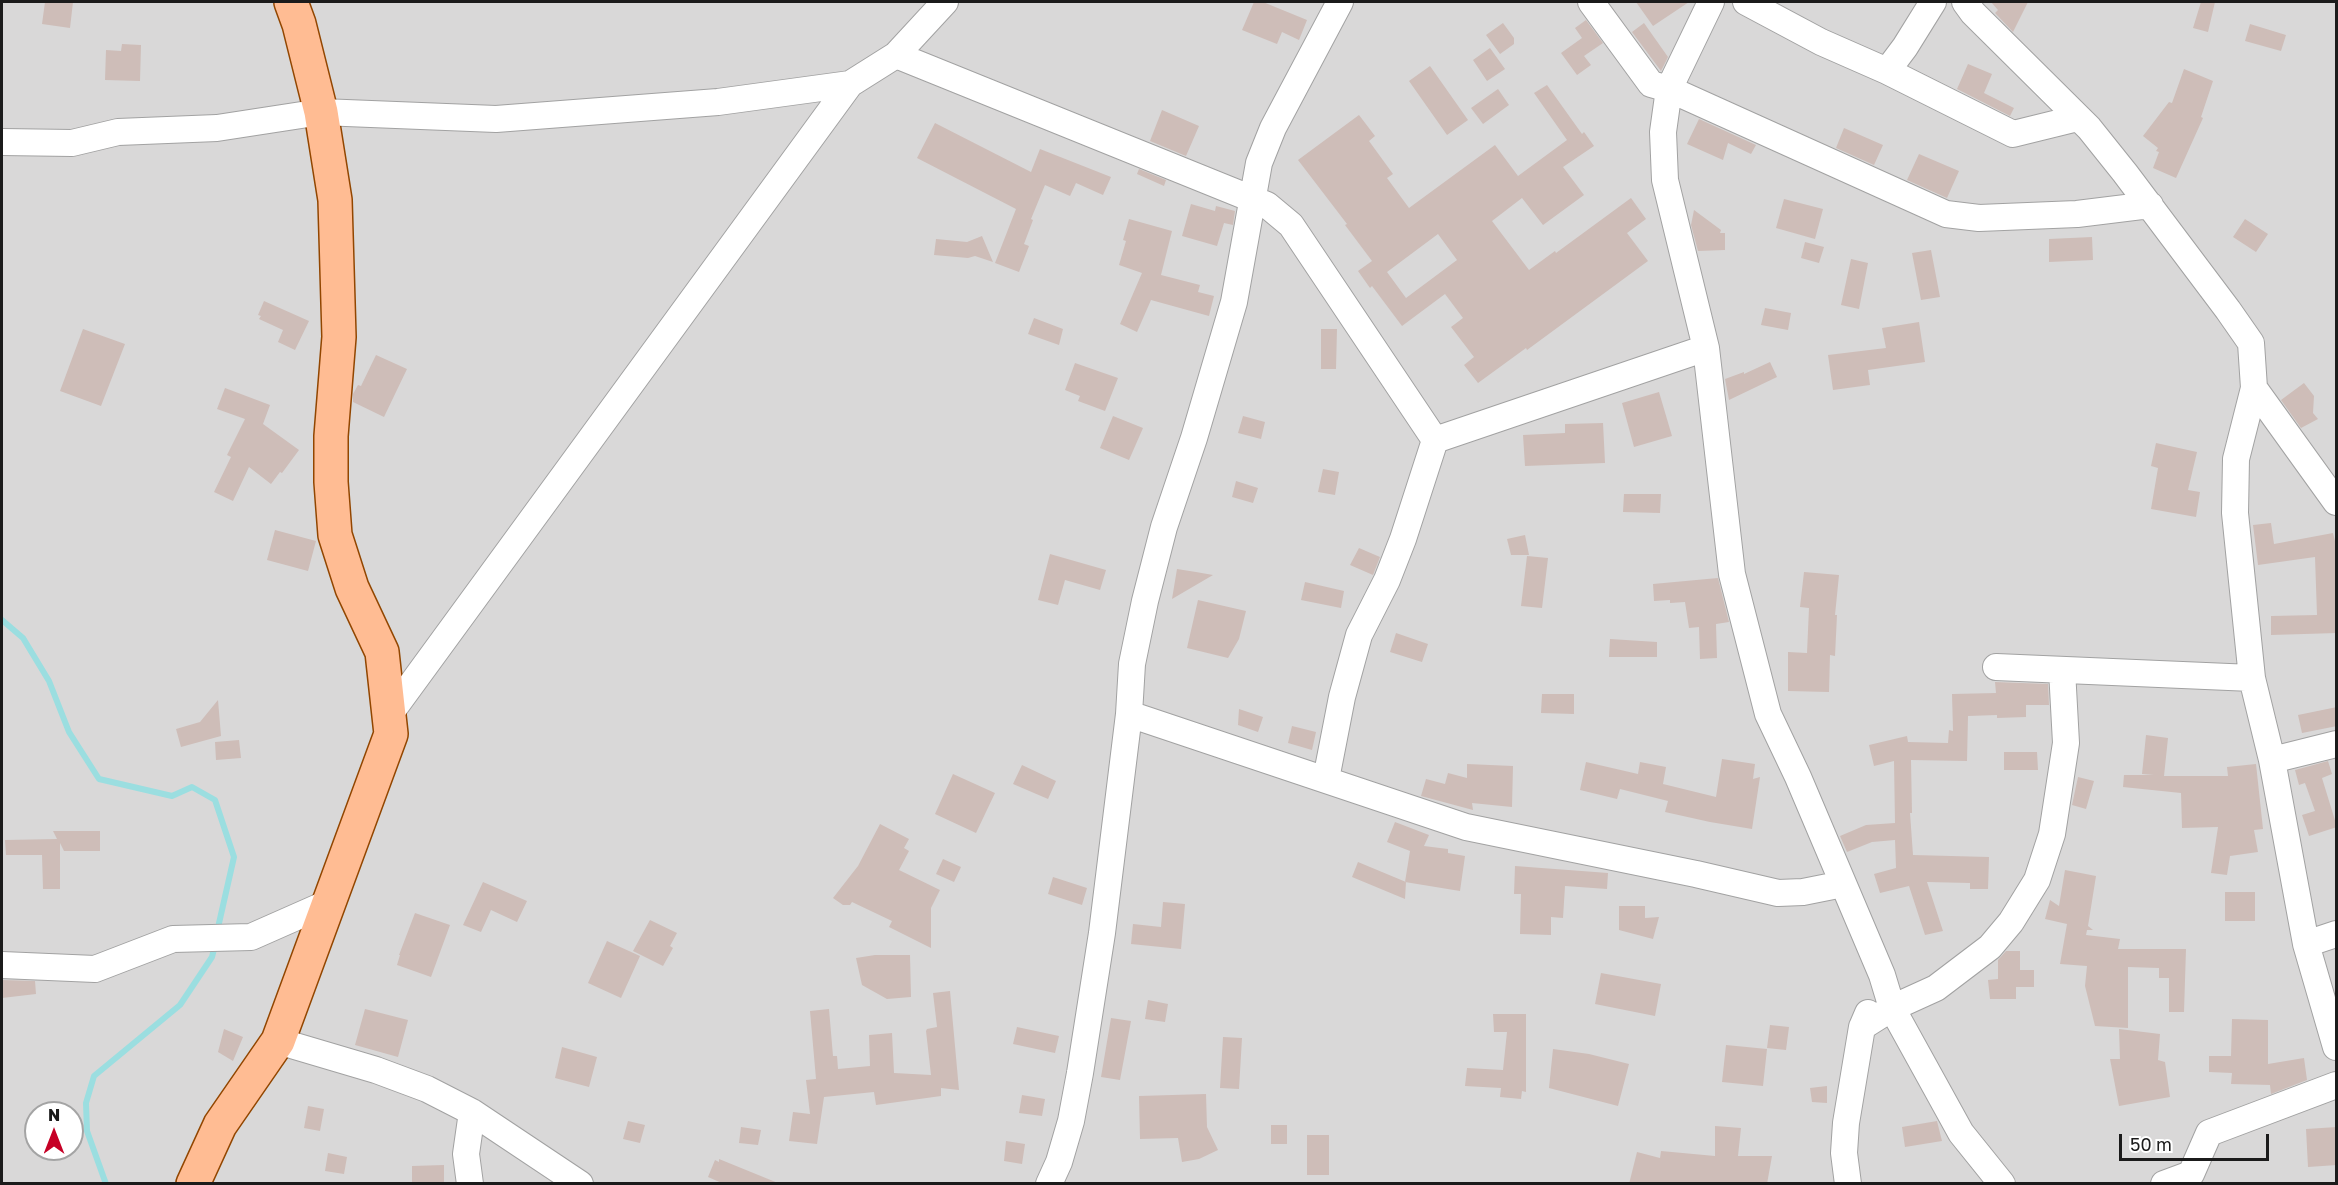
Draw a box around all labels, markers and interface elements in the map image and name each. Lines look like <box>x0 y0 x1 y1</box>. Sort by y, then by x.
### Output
north arrow <box>24 1101 84 1161</box>
text: N <box>48 1105 60 1125</box>
scale bar <box>2122 1122 2272 1160</box>
text: 50 m <box>2130 1133 2172 1155</box>

